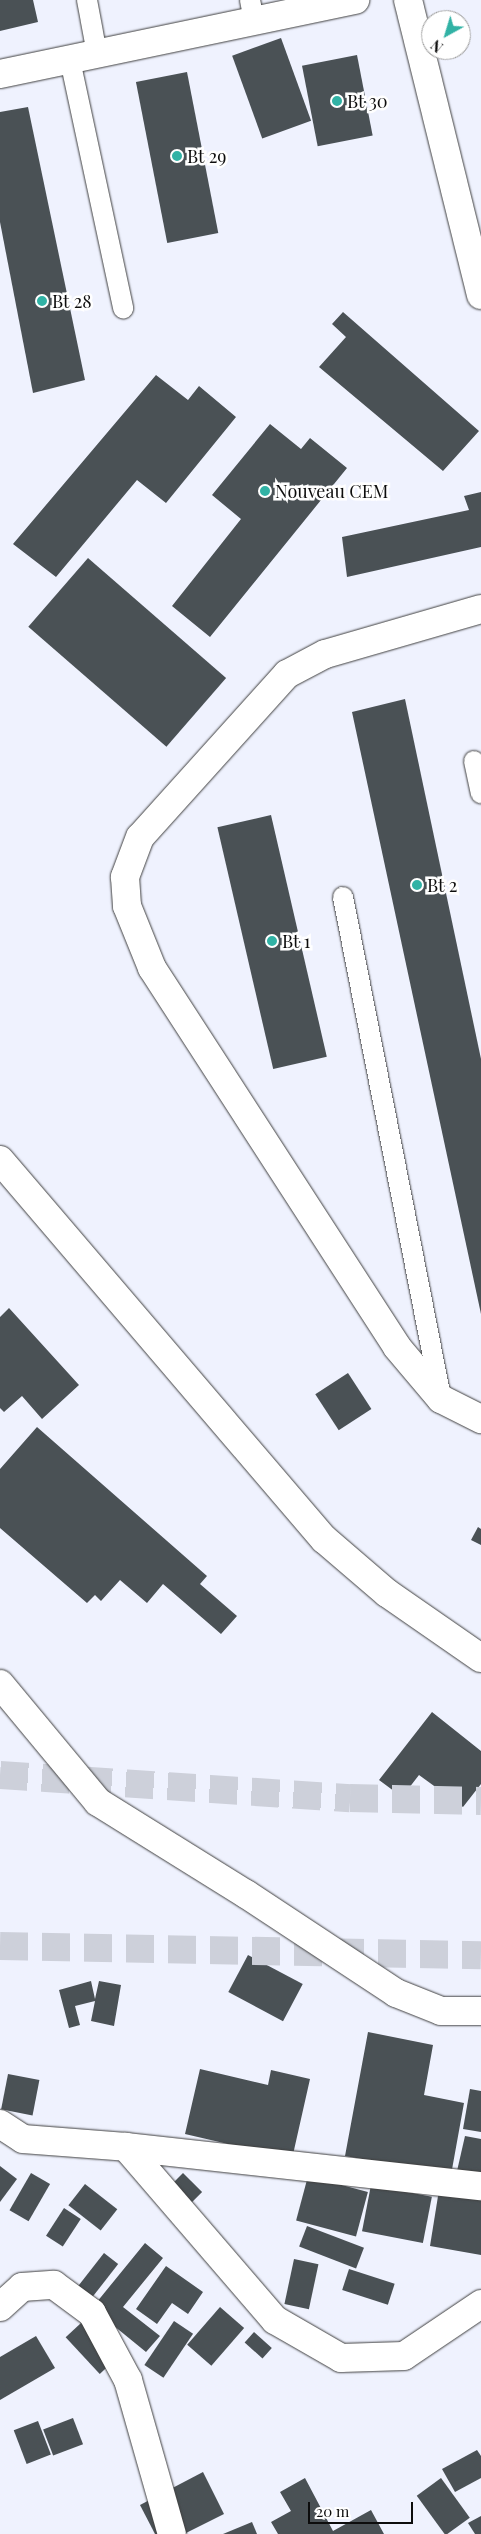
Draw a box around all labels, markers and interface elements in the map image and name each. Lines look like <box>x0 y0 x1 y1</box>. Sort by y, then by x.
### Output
north arrow <box>421 10 471 60</box>
text: N <box>427 36 447 57</box>
place label: Bt 30 <box>347 90 388 112</box>
marker: Bt 30 <box>331 95 343 107</box>
place label: Bt 29 <box>187 145 227 167</box>
marker: Bt 29 <box>171 150 183 162</box>
place label: Bt 28 <box>52 290 92 312</box>
marker: Bt 28 <box>36 295 48 307</box>
place label: Nouveau CEM <box>275 480 388 502</box>
marker: Nouveau CEM <box>259 485 271 497</box>
place label: Bt 2 <box>427 874 458 896</box>
marker: Bt 2 <box>411 879 423 891</box>
place label: Bt 1 <box>282 930 311 952</box>
marker: Bt 1 <box>266 935 278 947</box>
scale bar <box>311 2492 416 2524</box>
text: 20 m <box>316 2501 349 2521</box>

